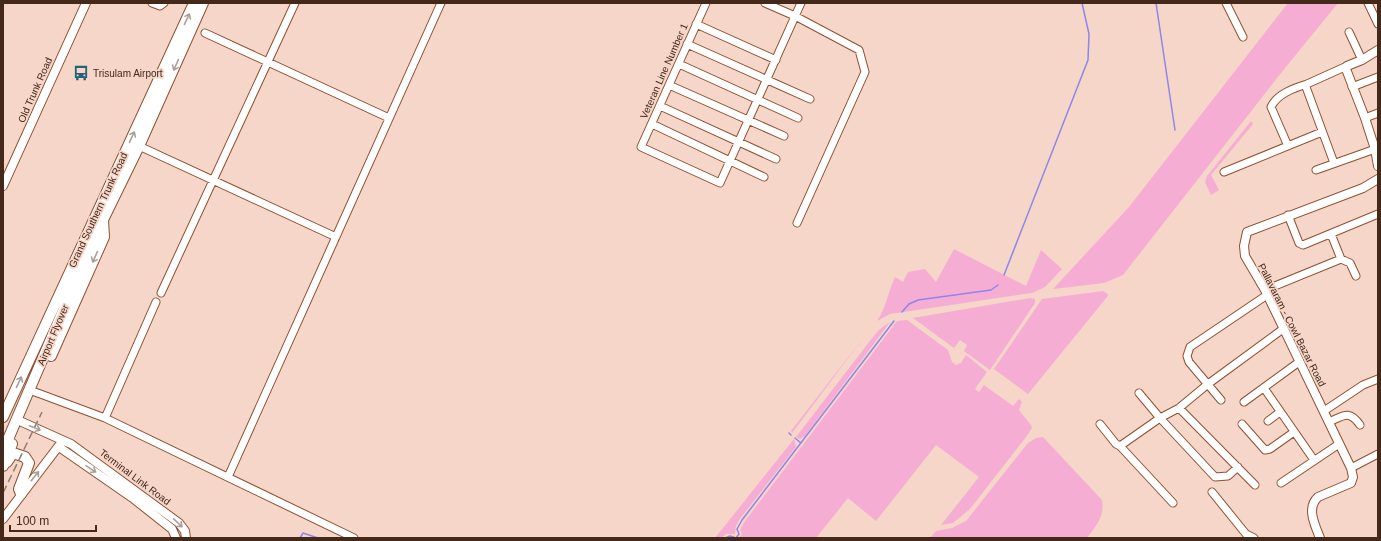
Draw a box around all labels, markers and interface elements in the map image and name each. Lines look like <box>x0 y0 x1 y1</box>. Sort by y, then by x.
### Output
one-way arrow <box>184 13 191 25</box>
street label: Veteran Line Number 1 <box>638 21 690 120</box>
street label: Old Trunk Road <box>16 56 54 124</box>
one-way arrow <box>172 58 180 70</box>
bus stop icon: Trisulam Airport <box>72 64 90 82</box>
place label: Trisulam Airport <box>93 68 163 79</box>
one-way arrow <box>129 131 136 143</box>
street label: Grand Southern Trunk Road <box>66 151 130 269</box>
one-way arrow <box>91 250 98 262</box>
street label: Pallavaram - Cowl Bazar Road <box>1256 262 1328 388</box>
street label: Airport Flyover <box>35 302 71 367</box>
one-way arrow <box>15 376 23 388</box>
one-way arrow <box>28 424 40 432</box>
street label: Terminal Link Road <box>98 447 172 507</box>
one-way arrow <box>85 465 96 473</box>
one-way arrow <box>30 471 39 482</box>
scale bar <box>10 507 96 533</box>
text: 100 m <box>16 514 49 528</box>
one-way arrow <box>173 518 183 528</box>

